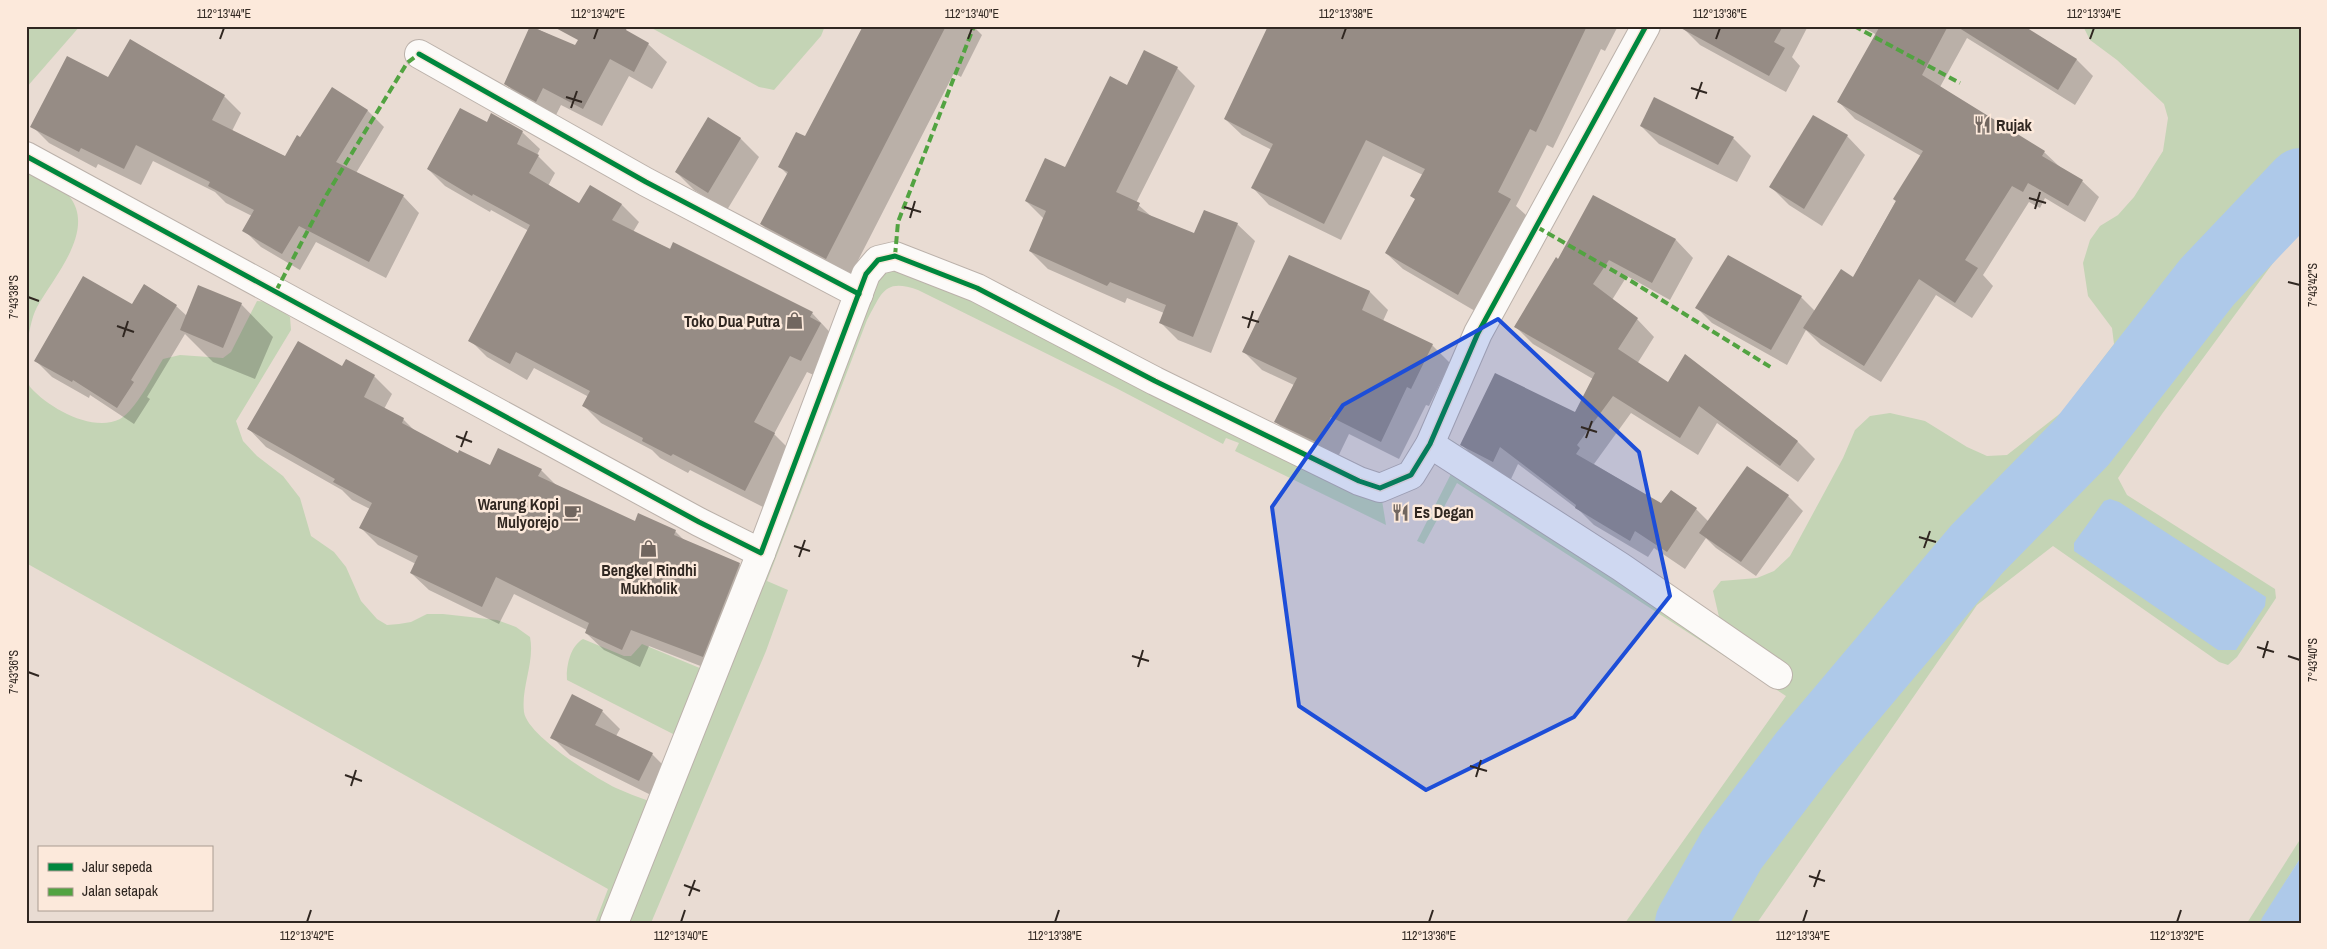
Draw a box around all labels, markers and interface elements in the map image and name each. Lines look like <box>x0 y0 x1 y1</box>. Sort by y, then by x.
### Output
text: 112°13'44"E <box>197 6 251 22</box>
text: 112°13'42"E <box>571 6 625 22</box>
text: 112°13'40"E <box>945 6 999 22</box>
text: 112°13'38"E <box>1319 6 1373 22</box>
text: 112°13'36"E <box>1693 6 1747 22</box>
text: 112°13'34"E <box>2067 6 2121 22</box>
place label: Rujak <box>1996 114 2032 136</box>
restaurant icon: Rujak <box>1972 115 1992 135</box>
text: 7°43'42"S <box>2305 263 2321 307</box>
text: 7°43'38"S <box>6 275 22 319</box>
place label: Toko Dua Putra <box>684 310 781 332</box>
shop icon: Toko Dua Putra <box>784 311 804 331</box>
place label: Warung Kopi Mulyorejo <box>478 493 559 533</box>
place label: Es Degan <box>1414 501 1474 523</box>
restaurant icon: Es Degan <box>1390 502 1410 522</box>
cafe icon: Warung Kopi Mulyorejo <box>563 503 583 523</box>
shop icon: Bengkel Rindhi Mukholik <box>639 538 659 558</box>
place label: Bengkel Rindhi Mukholik <box>601 559 697 599</box>
text: 7°43'40"S <box>2305 638 2321 682</box>
text: 7°43'36"S <box>6 650 22 694</box>
legend <box>38 846 212 912</box>
text: Jalur sepeda <box>82 856 153 877</box>
text: Jalan setapak <box>82 880 159 901</box>
text: 112°13'42"E <box>280 928 334 944</box>
text: 112°13'40"E <box>654 928 708 944</box>
text: 112°13'38"E <box>1028 928 1082 944</box>
text: 112°13'36"E <box>1402 928 1456 944</box>
text: 112°13'34"E <box>1776 928 1830 944</box>
text: 112°13'32"E <box>2150 928 2204 944</box>

